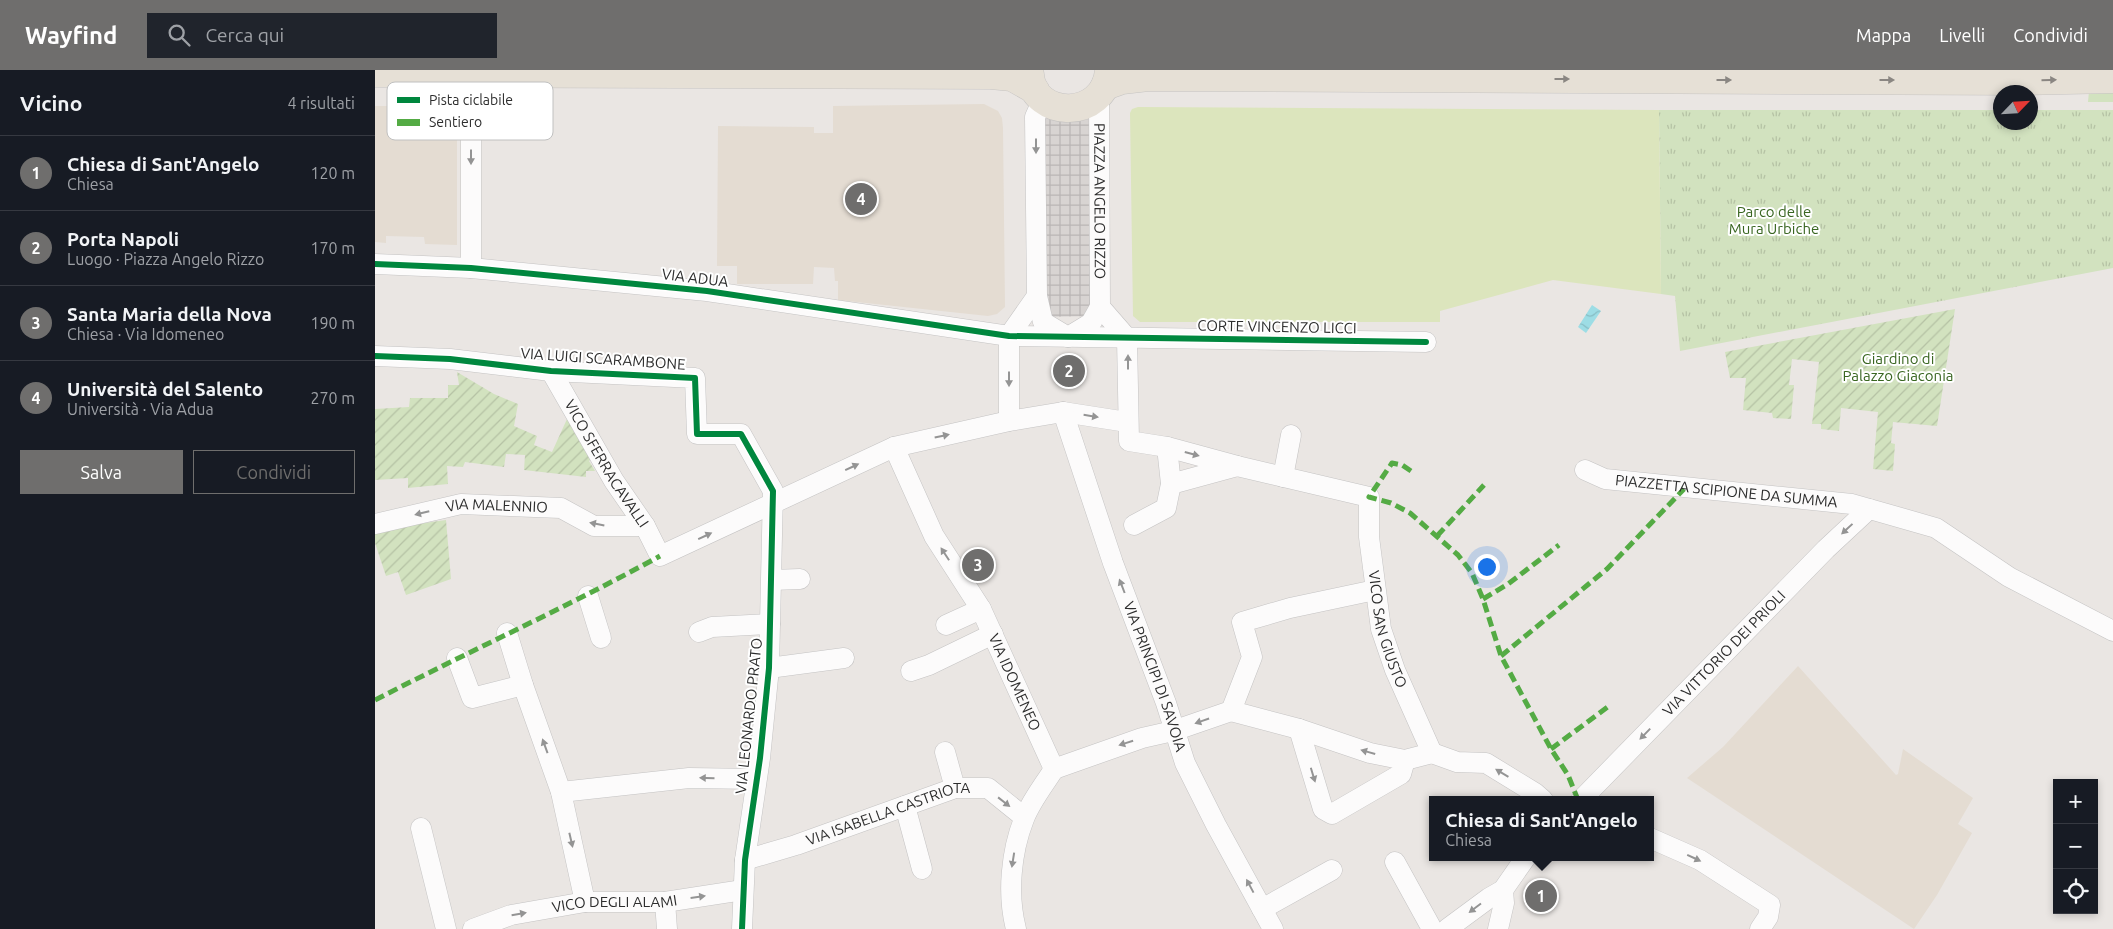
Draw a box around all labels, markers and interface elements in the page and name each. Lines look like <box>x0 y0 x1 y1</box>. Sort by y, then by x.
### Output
search box <box>147 13 497 58</box>
icon: search <box>165 21 193 49</box>
text: Wayfind <box>25 22 117 49</box>
text: Cerca qui <box>205 24 284 46</box>
text: Mappa <box>1856 25 1911 45</box>
text: Livelli <box>1939 25 1985 45</box>
text: Condividi <box>2013 25 2088 45</box>
one-way arrow <box>1554 75 1570 83</box>
one-way arrow <box>1717 76 1733 84</box>
one-way arrow <box>1879 76 1895 84</box>
one-way arrow <box>2042 76 2058 84</box>
legend <box>387 82 553 140</box>
north arrow <box>1993 85 2038 130</box>
text: Vicino <box>20 91 82 115</box>
text: Pista ciclabile <box>429 92 513 108</box>
text: 4 risultati <box>287 94 355 112</box>
text: Sentiero <box>429 114 482 130</box>
street label: PIAZZA ANGELO RIZZO <box>1091 123 1109 279</box>
one-way arrow <box>1032 139 1040 155</box>
one-way arrow <box>467 149 475 165</box>
text: Chiesa di Sant'Angelo <box>67 153 259 175</box>
text: 1 <box>31 164 41 182</box>
text: 120 m <box>310 164 355 182</box>
text: Chiesa <box>67 175 114 193</box>
pin: 4 <box>845 180 877 218</box>
park label: Parco delle Mura Urbiche <box>1729 203 1819 237</box>
text: Porta Napoli <box>67 228 179 250</box>
text: 2 <box>31 239 41 257</box>
text: 170 m <box>310 239 355 257</box>
text: Luogo · Piazza Angelo Rizzo <box>67 250 264 268</box>
street label: VIA ADUA <box>661 265 730 290</box>
text: Santa Maria della Nova <box>67 303 272 325</box>
text: 3 <box>31 314 41 332</box>
text: 190 m <box>310 314 355 332</box>
street label: CORTE VINCENZO LICCI <box>1197 317 1357 336</box>
text: Chiesa · Via Idomeneo <box>67 325 224 343</box>
street label: VIA LUIGI SCARAMBONE <box>520 344 686 373</box>
park label: Giardino di Palazzo Giaconia <box>1842 350 1954 384</box>
pin: 2 <box>1053 352 1085 390</box>
one-way arrow <box>1124 354 1132 370</box>
one-way arrow <box>1005 371 1013 387</box>
text: Università del Salento <box>67 378 263 400</box>
text: 4 <box>31 389 41 407</box>
text: 270 m <box>310 389 355 407</box>
street label: VICO SFERRACAVALLI <box>561 397 652 530</box>
text: Università · Via Adua <box>67 400 214 418</box>
one-way arrow <box>1084 413 1100 421</box>
one-way arrow <box>934 432 949 440</box>
button: Salva <box>20 450 183 494</box>
button: Condividi <box>193 450 355 494</box>
one-way arrow <box>1185 450 1200 458</box>
one-way arrow <box>845 463 859 471</box>
street label: PIAZZETTA SCIPIONE DA SUMMA <box>1615 471 1839 511</box>
street label: VIA MALENNIO <box>444 495 548 515</box>
one-way arrow <box>415 510 430 518</box>
one-way arrow <box>588 520 604 528</box>
one-way arrow <box>1842 523 1854 535</box>
one-way arrow <box>697 532 712 540</box>
pin: 3 <box>962 546 994 584</box>
one-way arrow <box>940 547 950 560</box>
your location <box>1474 554 1500 580</box>
street label: VICO SAN GIUSTO <box>1365 569 1411 690</box>
one-way arrow <box>1118 578 1126 593</box>
street label: VIA VITTORIO DEI PRIOLI <box>1659 587 1789 719</box>
street label: VIA PRINCIPI DI SAVOIA <box>1120 599 1190 754</box>
street label: VIA IDOMENEO <box>985 631 1044 733</box>
street label: VIA LEONARDO PRATO <box>732 637 765 795</box>
one-way arrow <box>1194 717 1209 725</box>
one-way arrow <box>1639 728 1651 740</box>
one-way arrow <box>541 738 549 753</box>
one-way arrow <box>1119 740 1134 748</box>
one-way arrow <box>1360 747 1375 755</box>
one-way arrow <box>1309 768 1317 783</box>
one-way arrow <box>1496 768 1509 778</box>
one-way arrow <box>699 774 715 782</box>
street label: VIA ISABELLA CASTRIOTA <box>804 779 970 849</box>
map controls <box>2053 779 2098 914</box>
button: + <box>2053 779 2098 824</box>
one-way arrow <box>998 796 1011 807</box>
popup <box>1429 796 1654 861</box>
text: Chiesa di Sant'Angelo <box>1445 809 1638 831</box>
button: − <box>2053 824 2098 869</box>
text: Chiesa <box>1445 831 1492 849</box>
one-way arrow <box>567 832 575 847</box>
one-way arrow <box>1009 853 1017 869</box>
one-way arrow <box>1687 853 1702 862</box>
button: locate <box>2053 869 2098 914</box>
pin: 1 <box>1525 877 1557 915</box>
one-way arrow <box>1246 879 1254 893</box>
street label: VICO DEGLI ALAMI <box>550 891 678 916</box>
one-way arrow <box>690 893 706 901</box>
one-way arrow <box>1469 903 1482 914</box>
one-way arrow <box>511 909 527 917</box>

